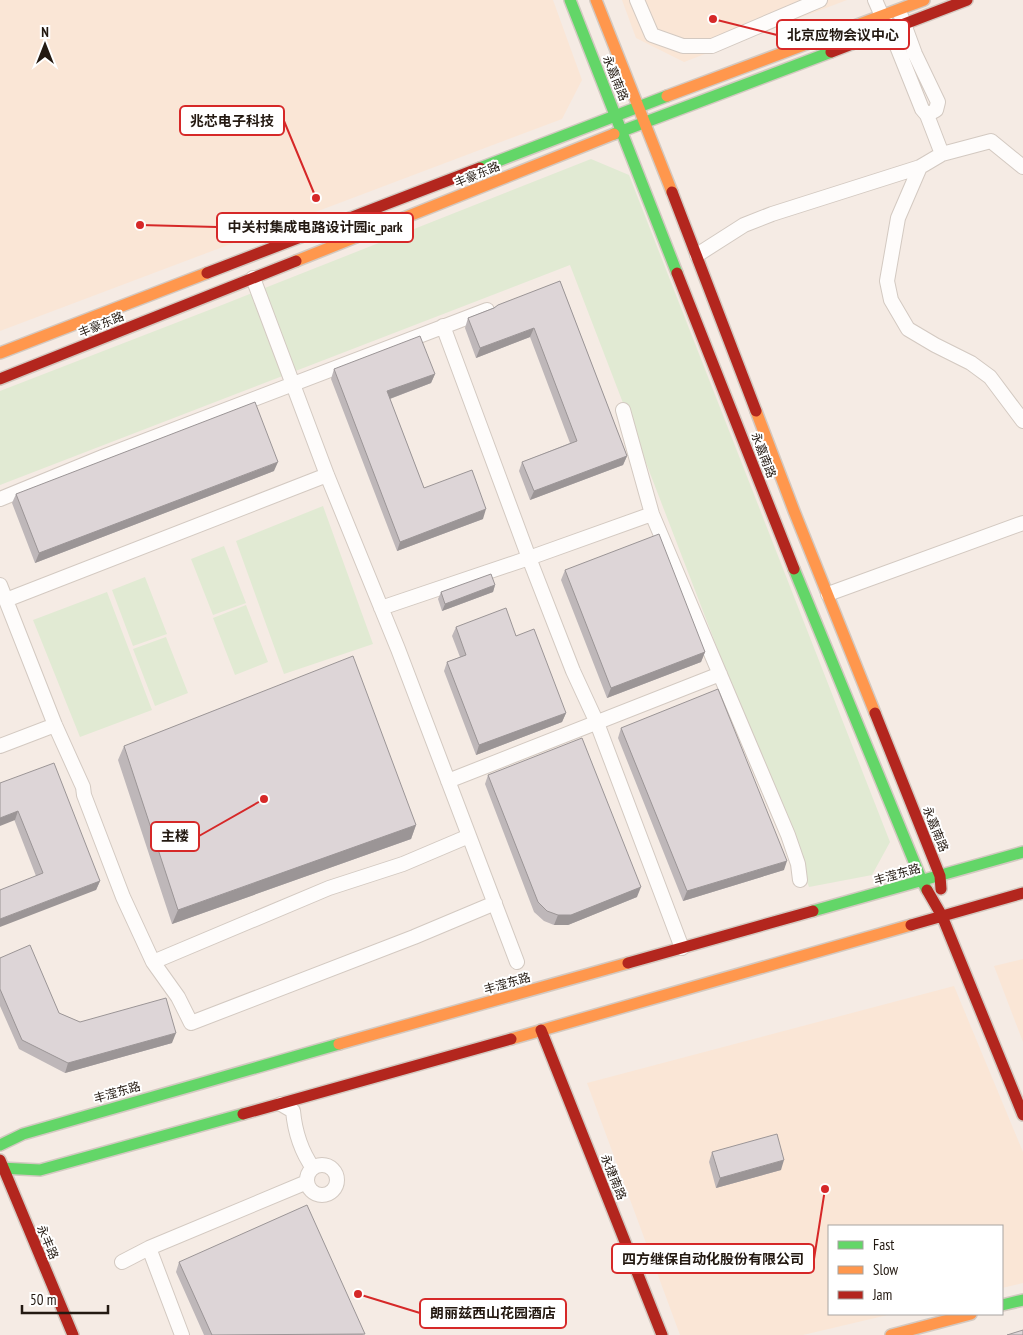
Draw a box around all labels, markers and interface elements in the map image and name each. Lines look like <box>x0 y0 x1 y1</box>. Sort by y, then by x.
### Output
north arrow <box>20 20 70 70</box>
callout: 北京应物会议中心 <box>777 20 909 49</box>
text: N <box>41 23 49 41</box>
text: 北京应物会议中心 <box>787 26 899 44</box>
street label: 永嘉南路 <box>600 53 632 103</box>
callout: 兆芯电子科技 <box>180 106 284 135</box>
text: 兆芯电子科技 <box>190 112 274 130</box>
street label: 丰豪东路 <box>452 158 502 190</box>
callout: 中关村集成电路设计园ic_park <box>217 213 413 242</box>
text: 中关村集成电路设计园ic_park <box>227 218 403 236</box>
street label: 丰豪东路 <box>76 308 126 340</box>
street label: 永嘉南路 <box>748 430 780 480</box>
street label: 永嘉南路 <box>920 804 952 854</box>
callout: 主楼 <box>151 822 199 851</box>
text: 主楼 <box>161 827 189 845</box>
street label: 丰滢东路 <box>872 860 922 888</box>
street label: 丰滢东路 <box>482 969 532 997</box>
street label: 丰滢东路 <box>92 1078 142 1106</box>
street label: 永捷南路 <box>598 1152 630 1202</box>
street label: 永丰路 <box>34 1222 62 1262</box>
legend <box>828 1225 1003 1315</box>
text: Fast <box>873 1235 894 1254</box>
callout: 四方继保自动化股份有限公司 <box>612 1244 814 1273</box>
text: 四方继保自动化股份有限公司 <box>622 1250 804 1268</box>
text: Slow <box>873 1260 898 1279</box>
scale bar <box>22 1282 109 1314</box>
text: Jam <box>872 1285 892 1304</box>
text: 50 m <box>30 1290 56 1309</box>
callout: 朗丽兹西山花园酒店 <box>420 1299 566 1328</box>
text: 朗丽兹西山花园酒店 <box>430 1304 556 1322</box>

